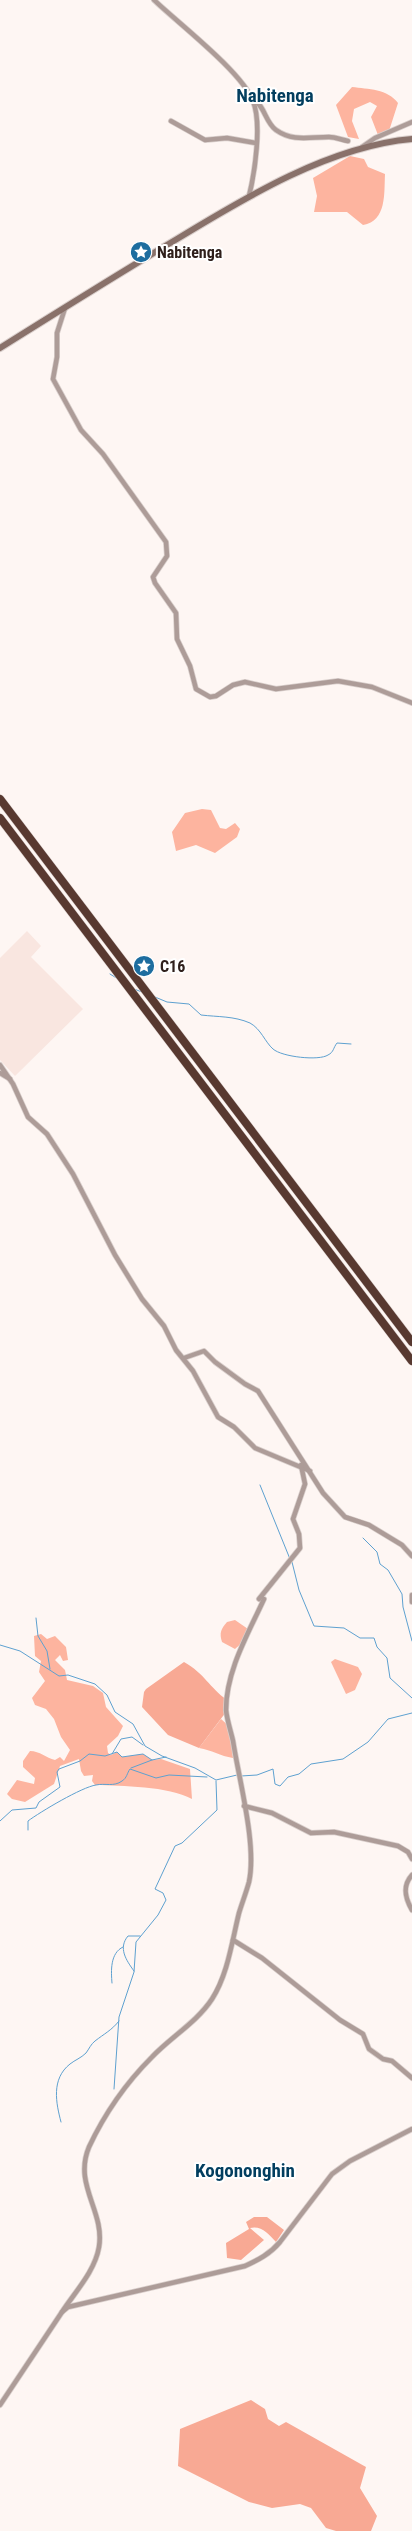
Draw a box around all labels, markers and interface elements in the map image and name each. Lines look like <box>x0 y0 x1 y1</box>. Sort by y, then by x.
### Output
district label: Nabitenga <box>236 84 314 107</box>
place icon: Nabitenga <box>129 240 153 264</box>
place label: Nabitenga <box>157 243 223 262</box>
place icon: C16 <box>132 954 156 978</box>
place label: C16 <box>160 957 185 976</box>
district label: Kogononghin <box>195 2159 295 2182</box>

